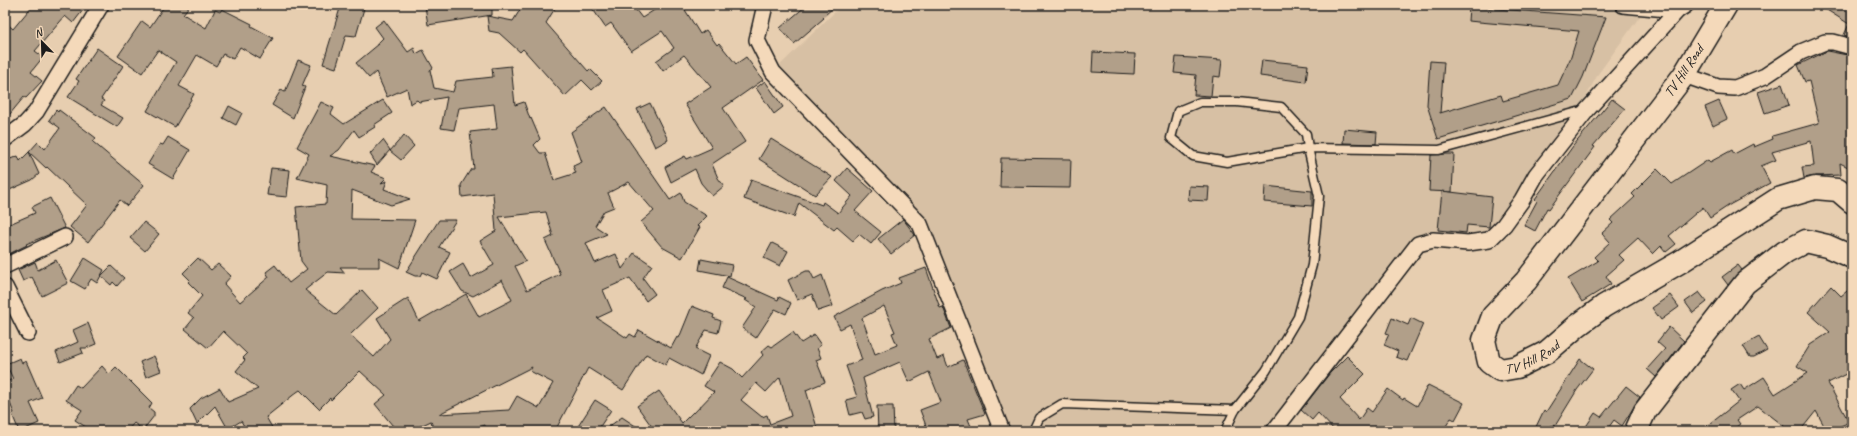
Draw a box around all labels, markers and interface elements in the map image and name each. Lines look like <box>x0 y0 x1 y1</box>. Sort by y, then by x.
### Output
north arrow <box>22 22 62 62</box>
text: N <box>32 24 46 41</box>
street label: TV Hill Road <box>1660 40 1709 100</box>
street label: TV Hill Road <box>1504 335 1565 377</box>

